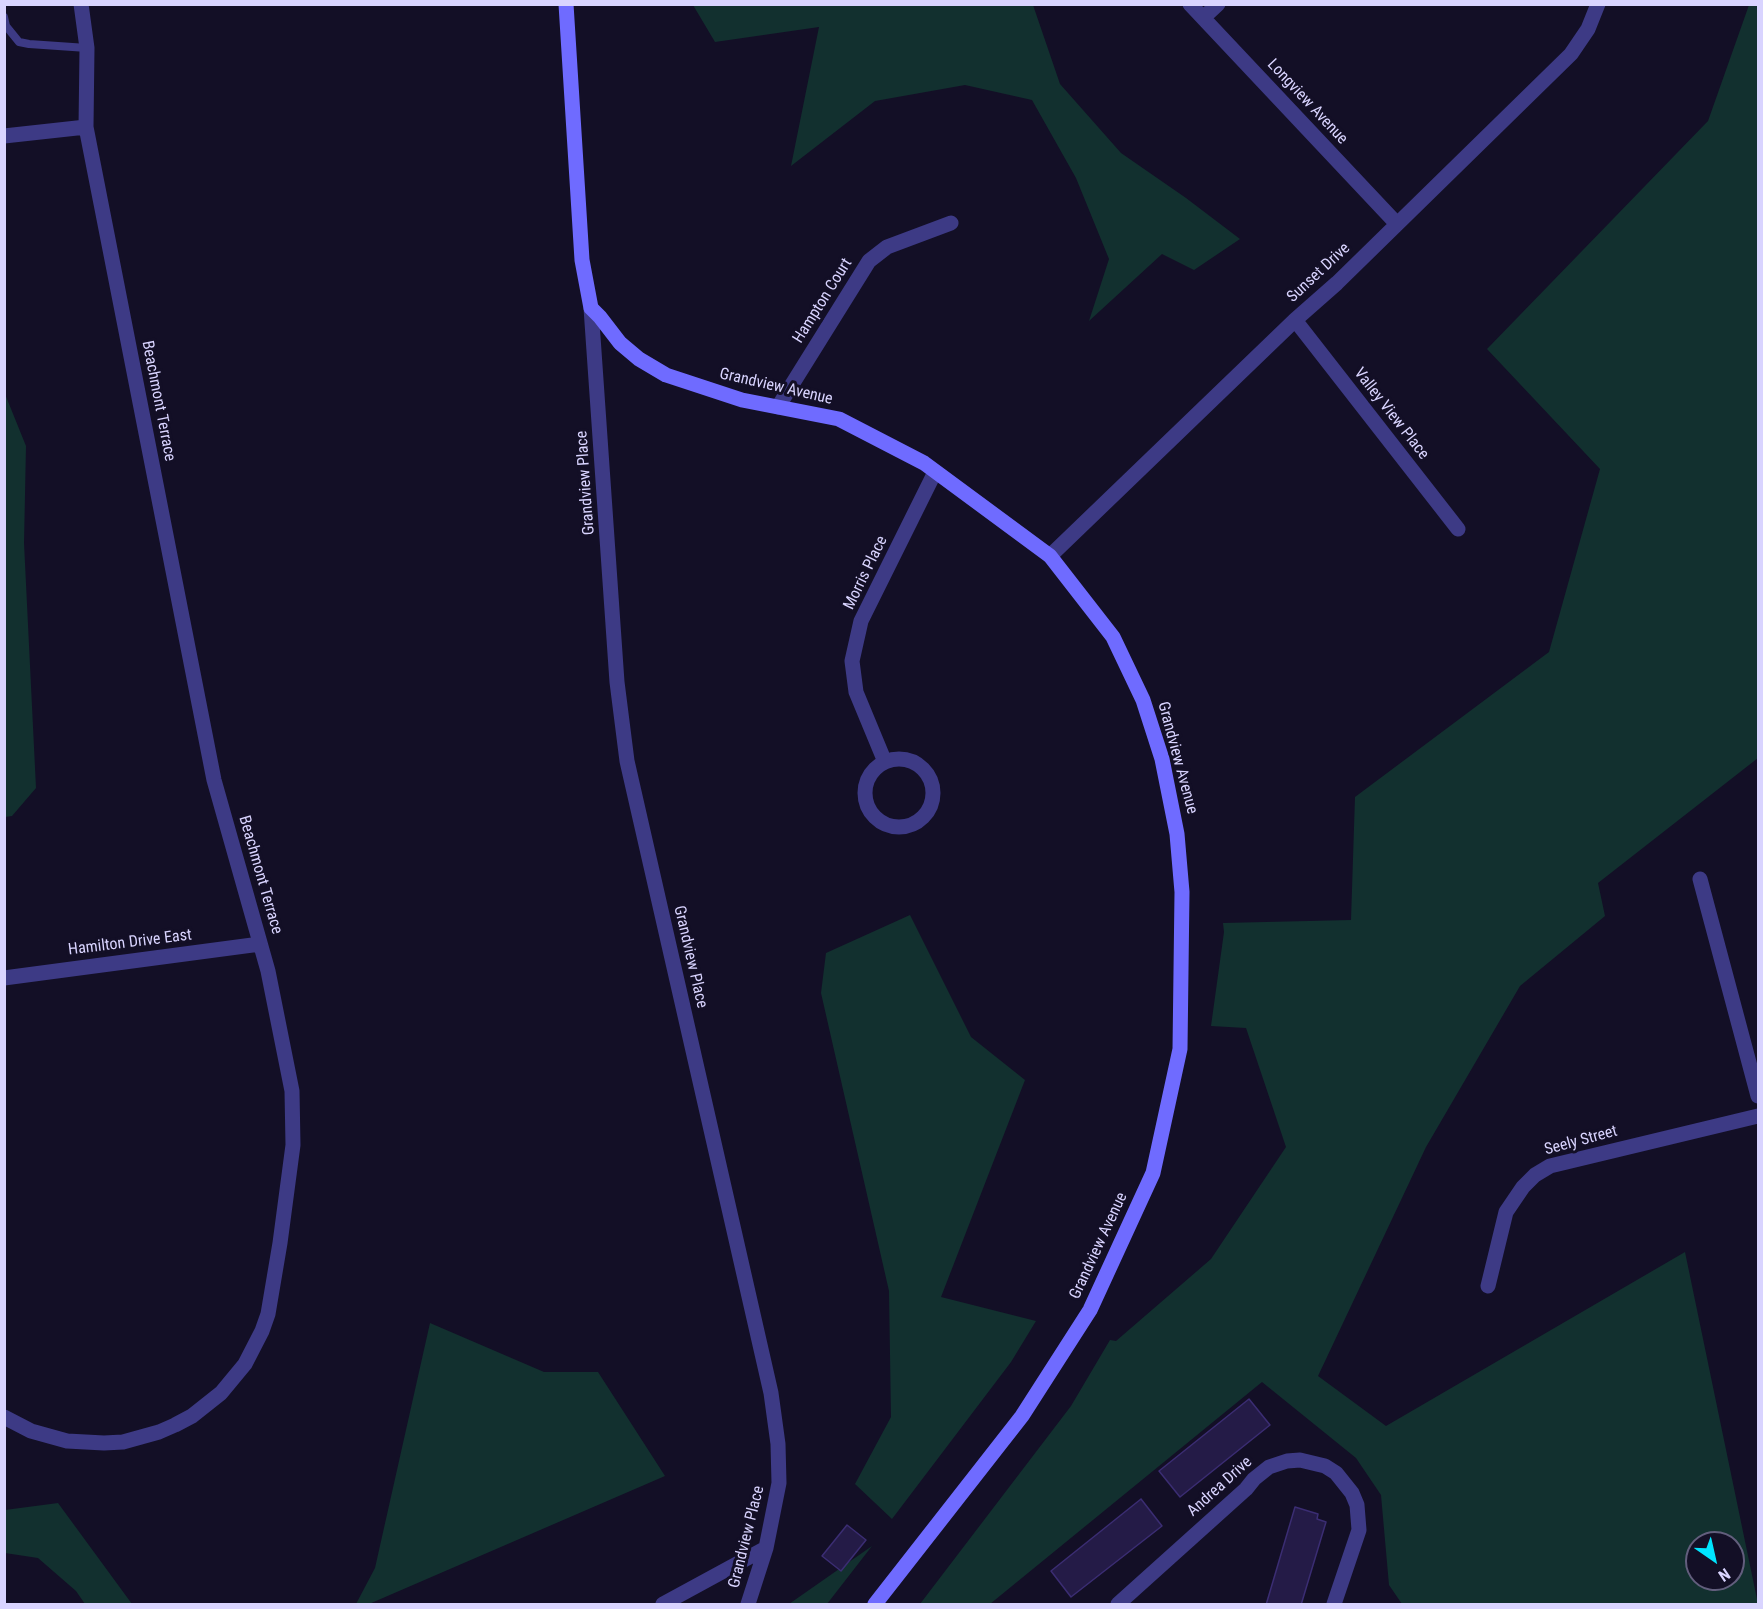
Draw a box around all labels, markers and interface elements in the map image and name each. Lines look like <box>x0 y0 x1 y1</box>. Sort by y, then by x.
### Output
street label: Longview Avenue <box>1263 55 1351 149</box>
street label: Sunset Drive <box>1284 239 1354 307</box>
street label: Hampton Court <box>789 255 857 347</box>
street label: Beachmont Terrace <box>137 339 179 463</box>
street label: Valley View Place <box>1349 364 1433 464</box>
street label: Grandview Avenue <box>718 365 834 409</box>
street label: Grandview Place <box>573 430 599 536</box>
street label: Morris Place <box>840 533 892 613</box>
street label: Grandview Avenue <box>1153 700 1201 816</box>
street label: Beachmont Terrace <box>234 814 286 936</box>
street label: Grandview Place <box>669 904 711 1010</box>
street label: Hamilton Drive East <box>67 926 193 960</box>
street label: Seely Street <box>1542 1122 1620 1160</box>
street label: Grandview Avenue <box>1066 1190 1132 1302</box>
street label: Andrea Drive <box>1184 1453 1256 1521</box>
street label: Grandview Place <box>725 1484 769 1590</box>
north arrow <box>1685 1531 1745 1591</box>
text: N <box>1715 1564 1734 1585</box>

